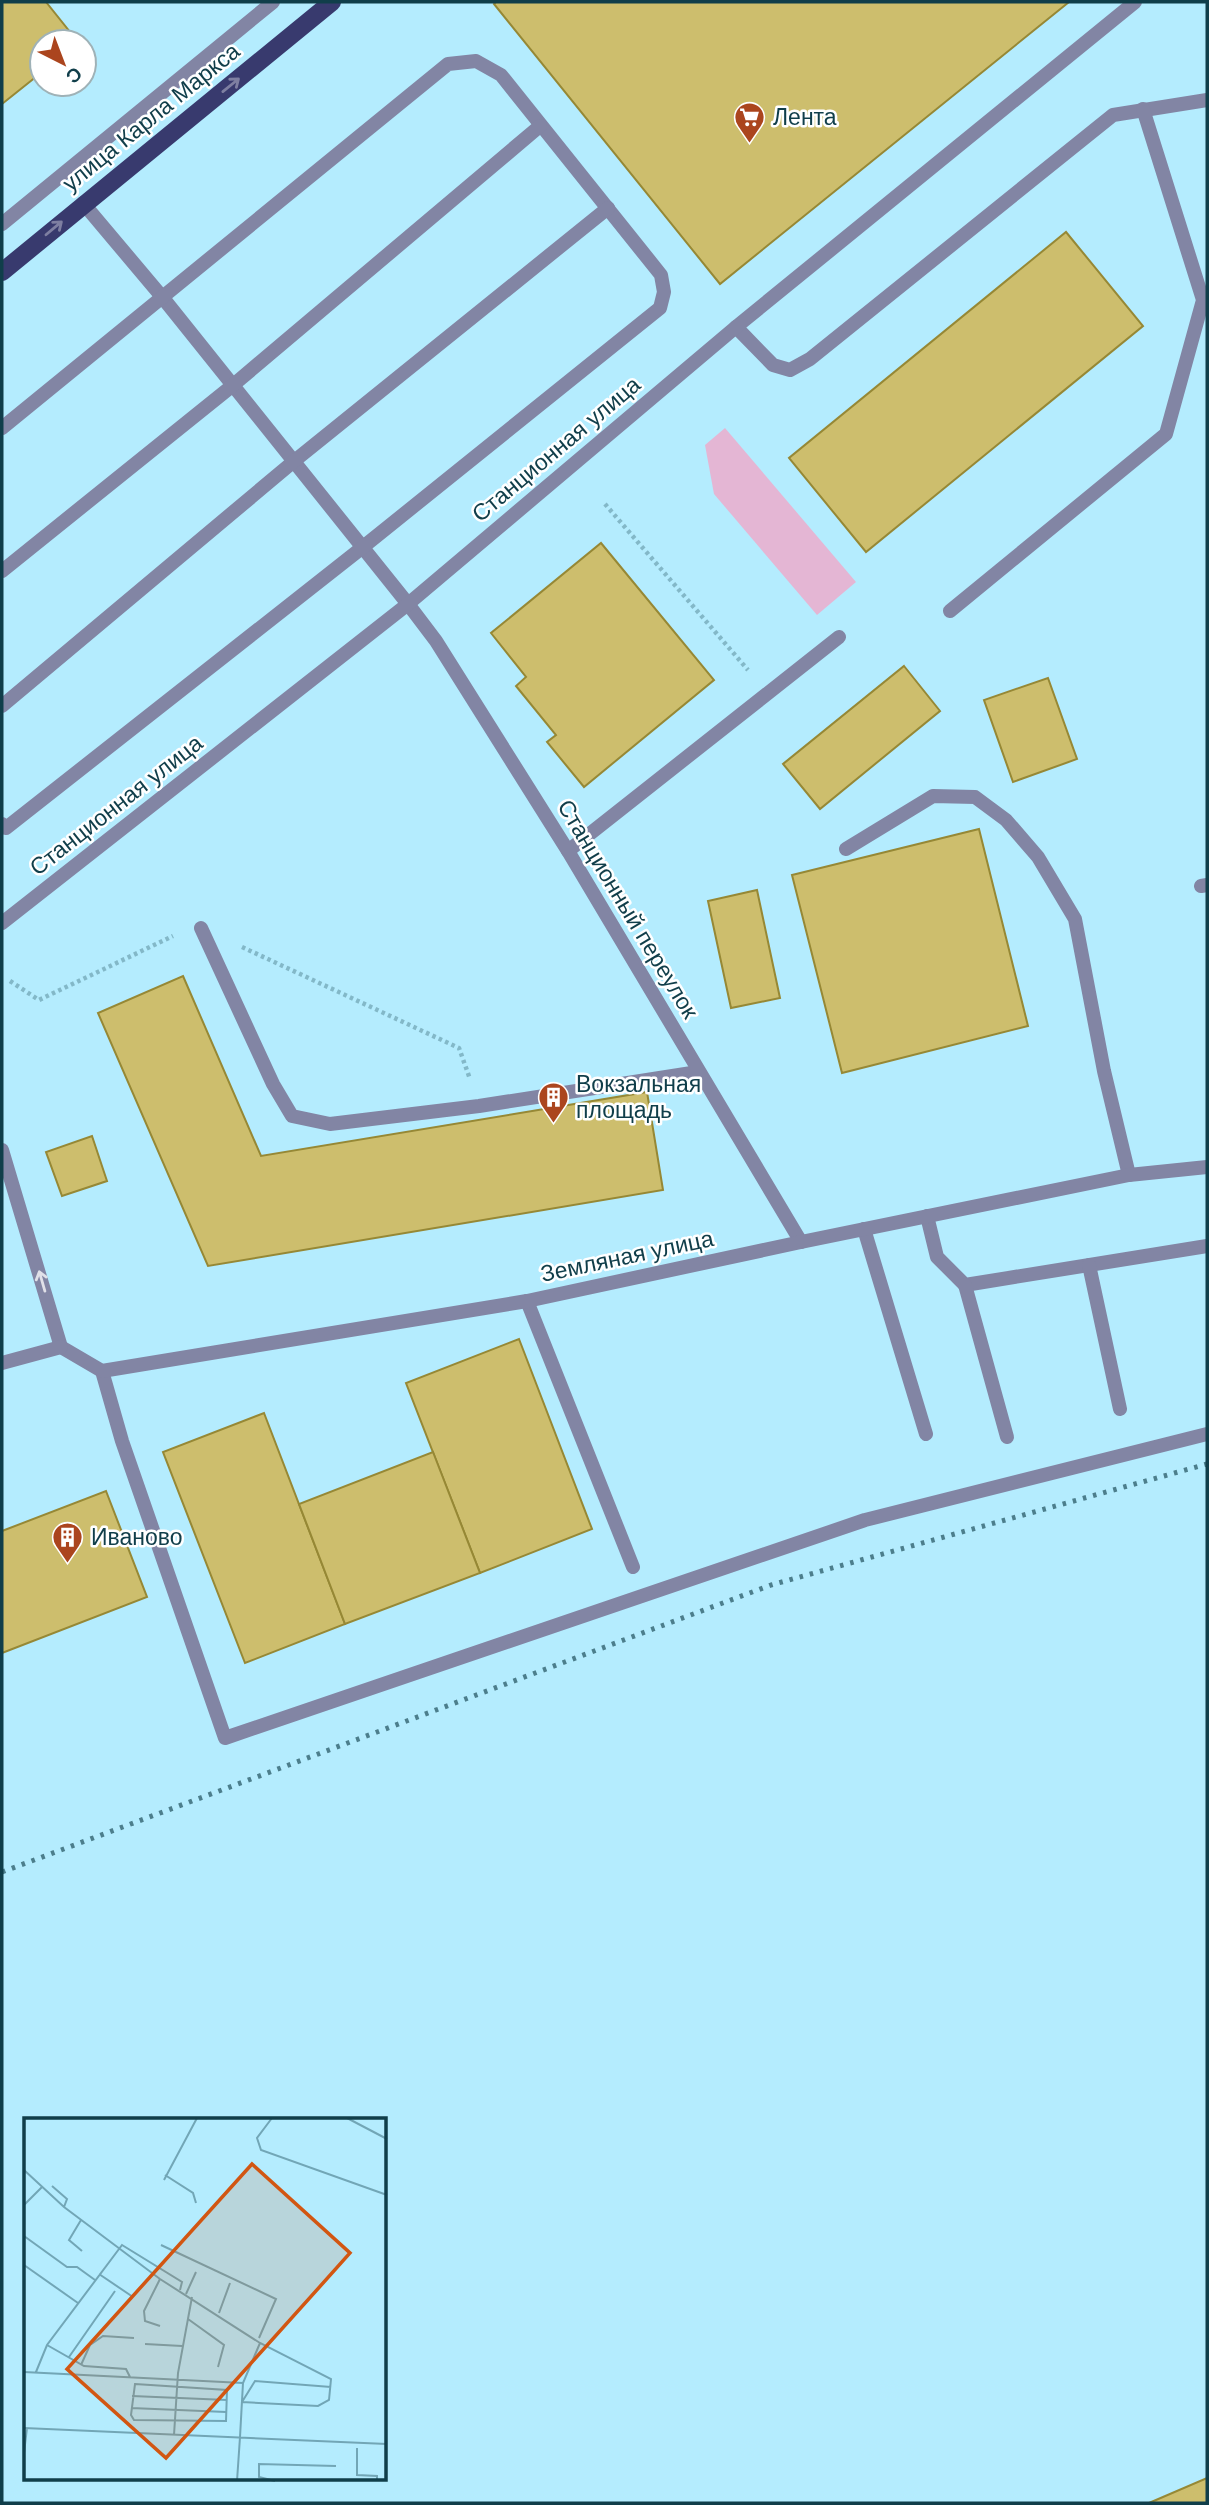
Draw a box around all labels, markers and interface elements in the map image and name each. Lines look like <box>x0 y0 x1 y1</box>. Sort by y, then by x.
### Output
north arrow <box>28 28 98 98</box>
street label: улица Карла Маркса <box>57 38 245 196</box>
text: С <box>62 63 86 88</box>
one-way arrow <box>221 77 239 93</box>
supermarket icon: Лента <box>733 100 767 144</box>
place label: Лента <box>773 104 837 130</box>
one-way arrow <box>45 220 63 236</box>
street label: Станционная улица <box>467 371 646 527</box>
street label: Станционная улица <box>25 730 207 880</box>
street label: Станционный переулок <box>552 795 704 1024</box>
place label: Вокзальная площадь <box>576 1071 701 1123</box>
building icon: Вокзальная площадь <box>536 1080 570 1124</box>
street label: Земляная улица <box>538 1225 716 1287</box>
one-way arrow <box>35 1271 48 1293</box>
building icon: Иваново <box>51 1520 85 1564</box>
place label: Иваново <box>91 1524 183 1550</box>
inset map <box>24 2118 387 2480</box>

